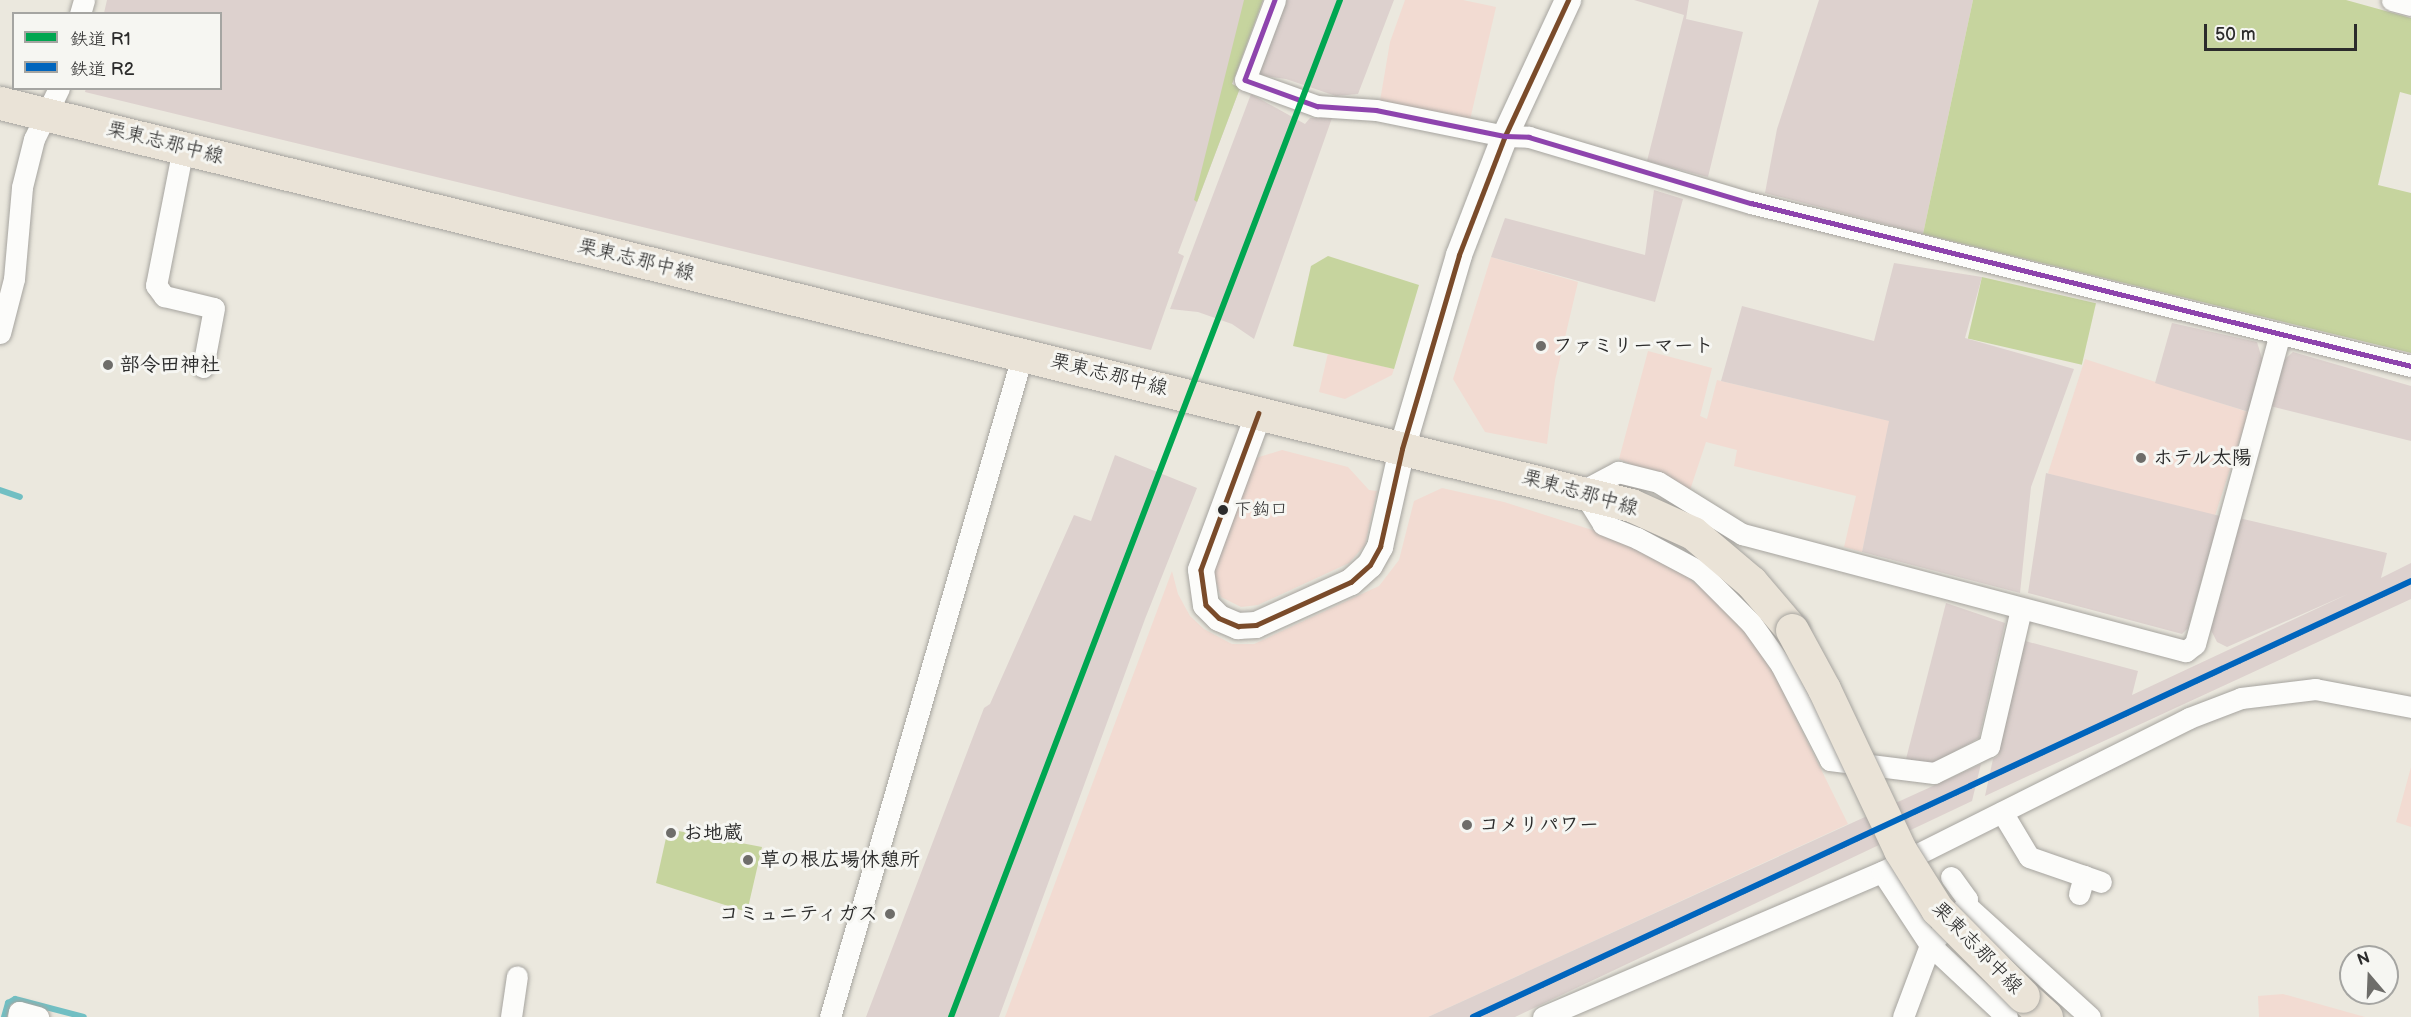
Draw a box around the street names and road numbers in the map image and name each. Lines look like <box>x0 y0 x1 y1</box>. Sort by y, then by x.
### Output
street label: 栗東志那中線 <box>104 117 226 169</box>
street label: 栗東志那中線 <box>575 234 697 286</box>
street label: 栗東志那中線 <box>1048 349 1170 401</box>
street label: 栗東志那中線 <box>1519 465 1641 521</box>
street label: 栗東志那中線 <box>1927 897 2027 999</box>

